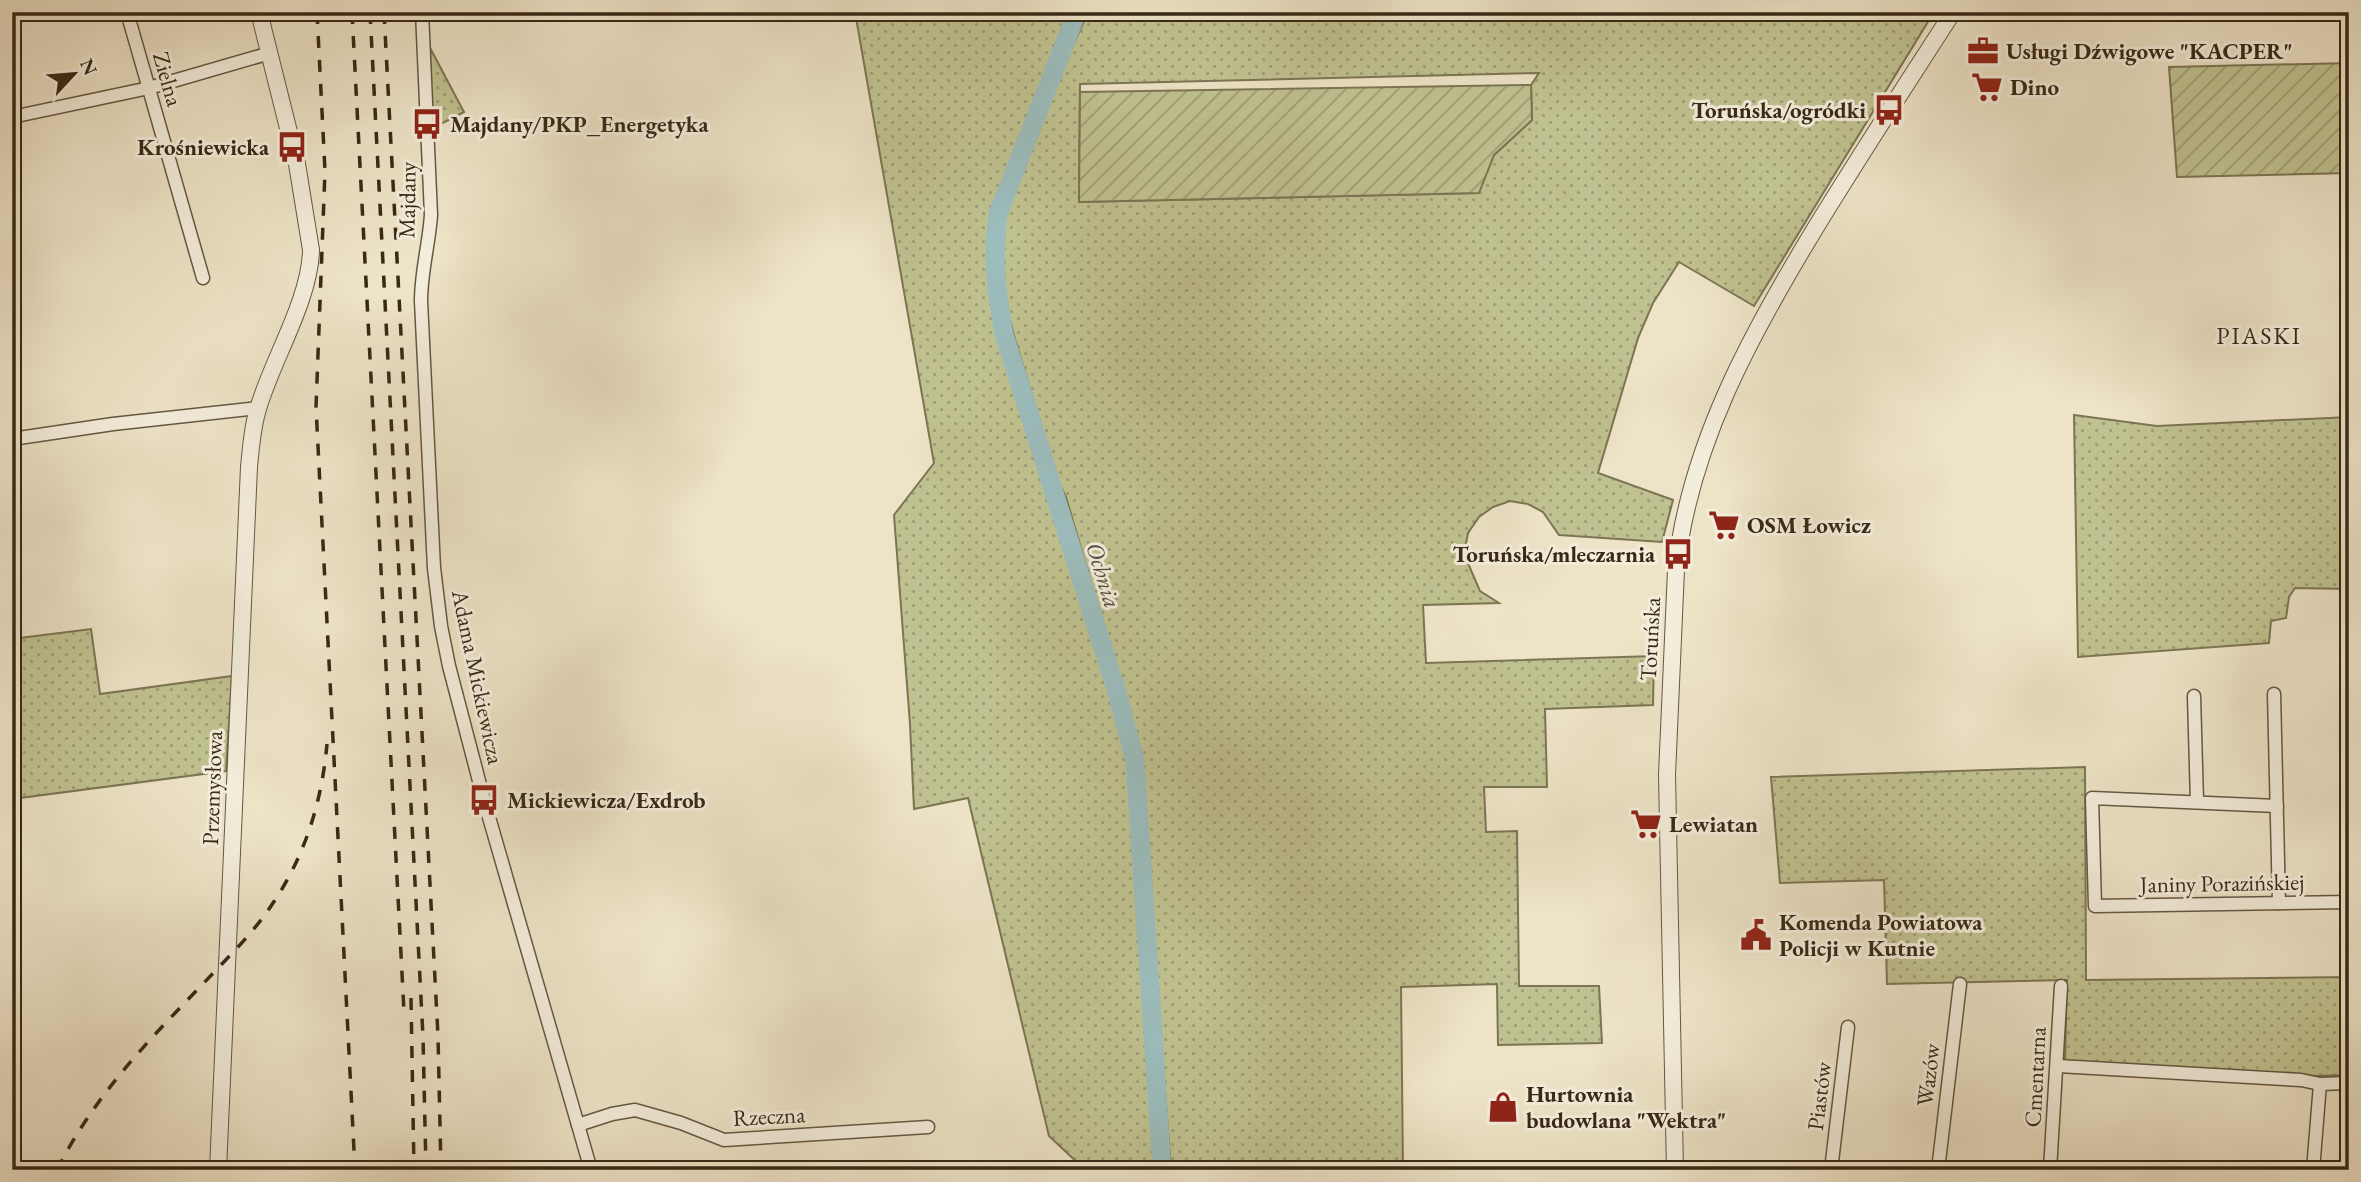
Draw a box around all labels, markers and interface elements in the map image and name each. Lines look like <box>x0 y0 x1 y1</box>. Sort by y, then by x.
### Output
office icon: Usługi Dźwigowe "KACPER" <box>1966 34 2000 68</box>
place label: Usługi Dźwigowe "KACPER" <box>2006 36 2293 66</box>
north arrow <box>38 38 108 108</box>
street label: Zielna <box>146 48 190 111</box>
text: N <box>74 54 104 80</box>
supermarket icon: Dino <box>1970 70 2004 104</box>
place label: Dino <box>2010 72 2059 102</box>
bus stop icon: Toruńska/ogródki <box>1872 93 1906 127</box>
place label: Toruńska/ogródki <box>1691 95 1866 125</box>
bus stop icon: Majdany/PKP_Energetyka <box>410 107 444 141</box>
place label: Majdany/PKP_Energetyka <box>450 109 709 139</box>
bus stop icon: Krośniewicka <box>275 130 309 164</box>
place label: Krośniewicka <box>137 132 270 162</box>
street label: Majdany <box>391 161 423 239</box>
district label: PIASKI <box>2216 320 2302 351</box>
supermarket icon: OSM Łowicz <box>1707 508 1741 542</box>
place label: OSM Łowicz <box>1747 510 1871 540</box>
bus stop icon: Toruńska/mleczarnia <box>1661 537 1695 571</box>
water label: Ochnia <box>1079 538 1129 612</box>
place label: Toruńska/mleczarnia <box>1452 539 1656 569</box>
street label: Adama Mickiewicza <box>445 586 511 768</box>
street label: Toruńska <box>1633 596 1667 682</box>
street label: Przemysłowa <box>195 729 229 846</box>
bus stop icon: Mickiewicza/Exdrob <box>467 783 501 817</box>
place label: Mickiewicza/Exdrob <box>507 785 705 815</box>
supermarket icon: Lewiatan <box>1629 807 1663 841</box>
place label: Lewiatan <box>1669 809 1758 839</box>
street label: Janiny Porazińskiej <box>2138 867 2304 899</box>
place label: Komenda Powiatowa Policji w Kutnie <box>1779 907 1983 963</box>
public building icon: Komenda Powiatowa Policji w Kutnie <box>1739 918 1773 952</box>
street label: Cmentarna <box>2017 1025 2053 1128</box>
street label: Wazów <box>1909 1042 1947 1108</box>
street label: Piastów <box>1800 1060 1838 1132</box>
place label: Hurtownia budowlana "Wektra" <box>1526 1079 1726 1135</box>
shop icon: Hurtownia budowlana "Wektra" <box>1486 1090 1520 1124</box>
street label: Rzeczna <box>732 1099 807 1133</box>

